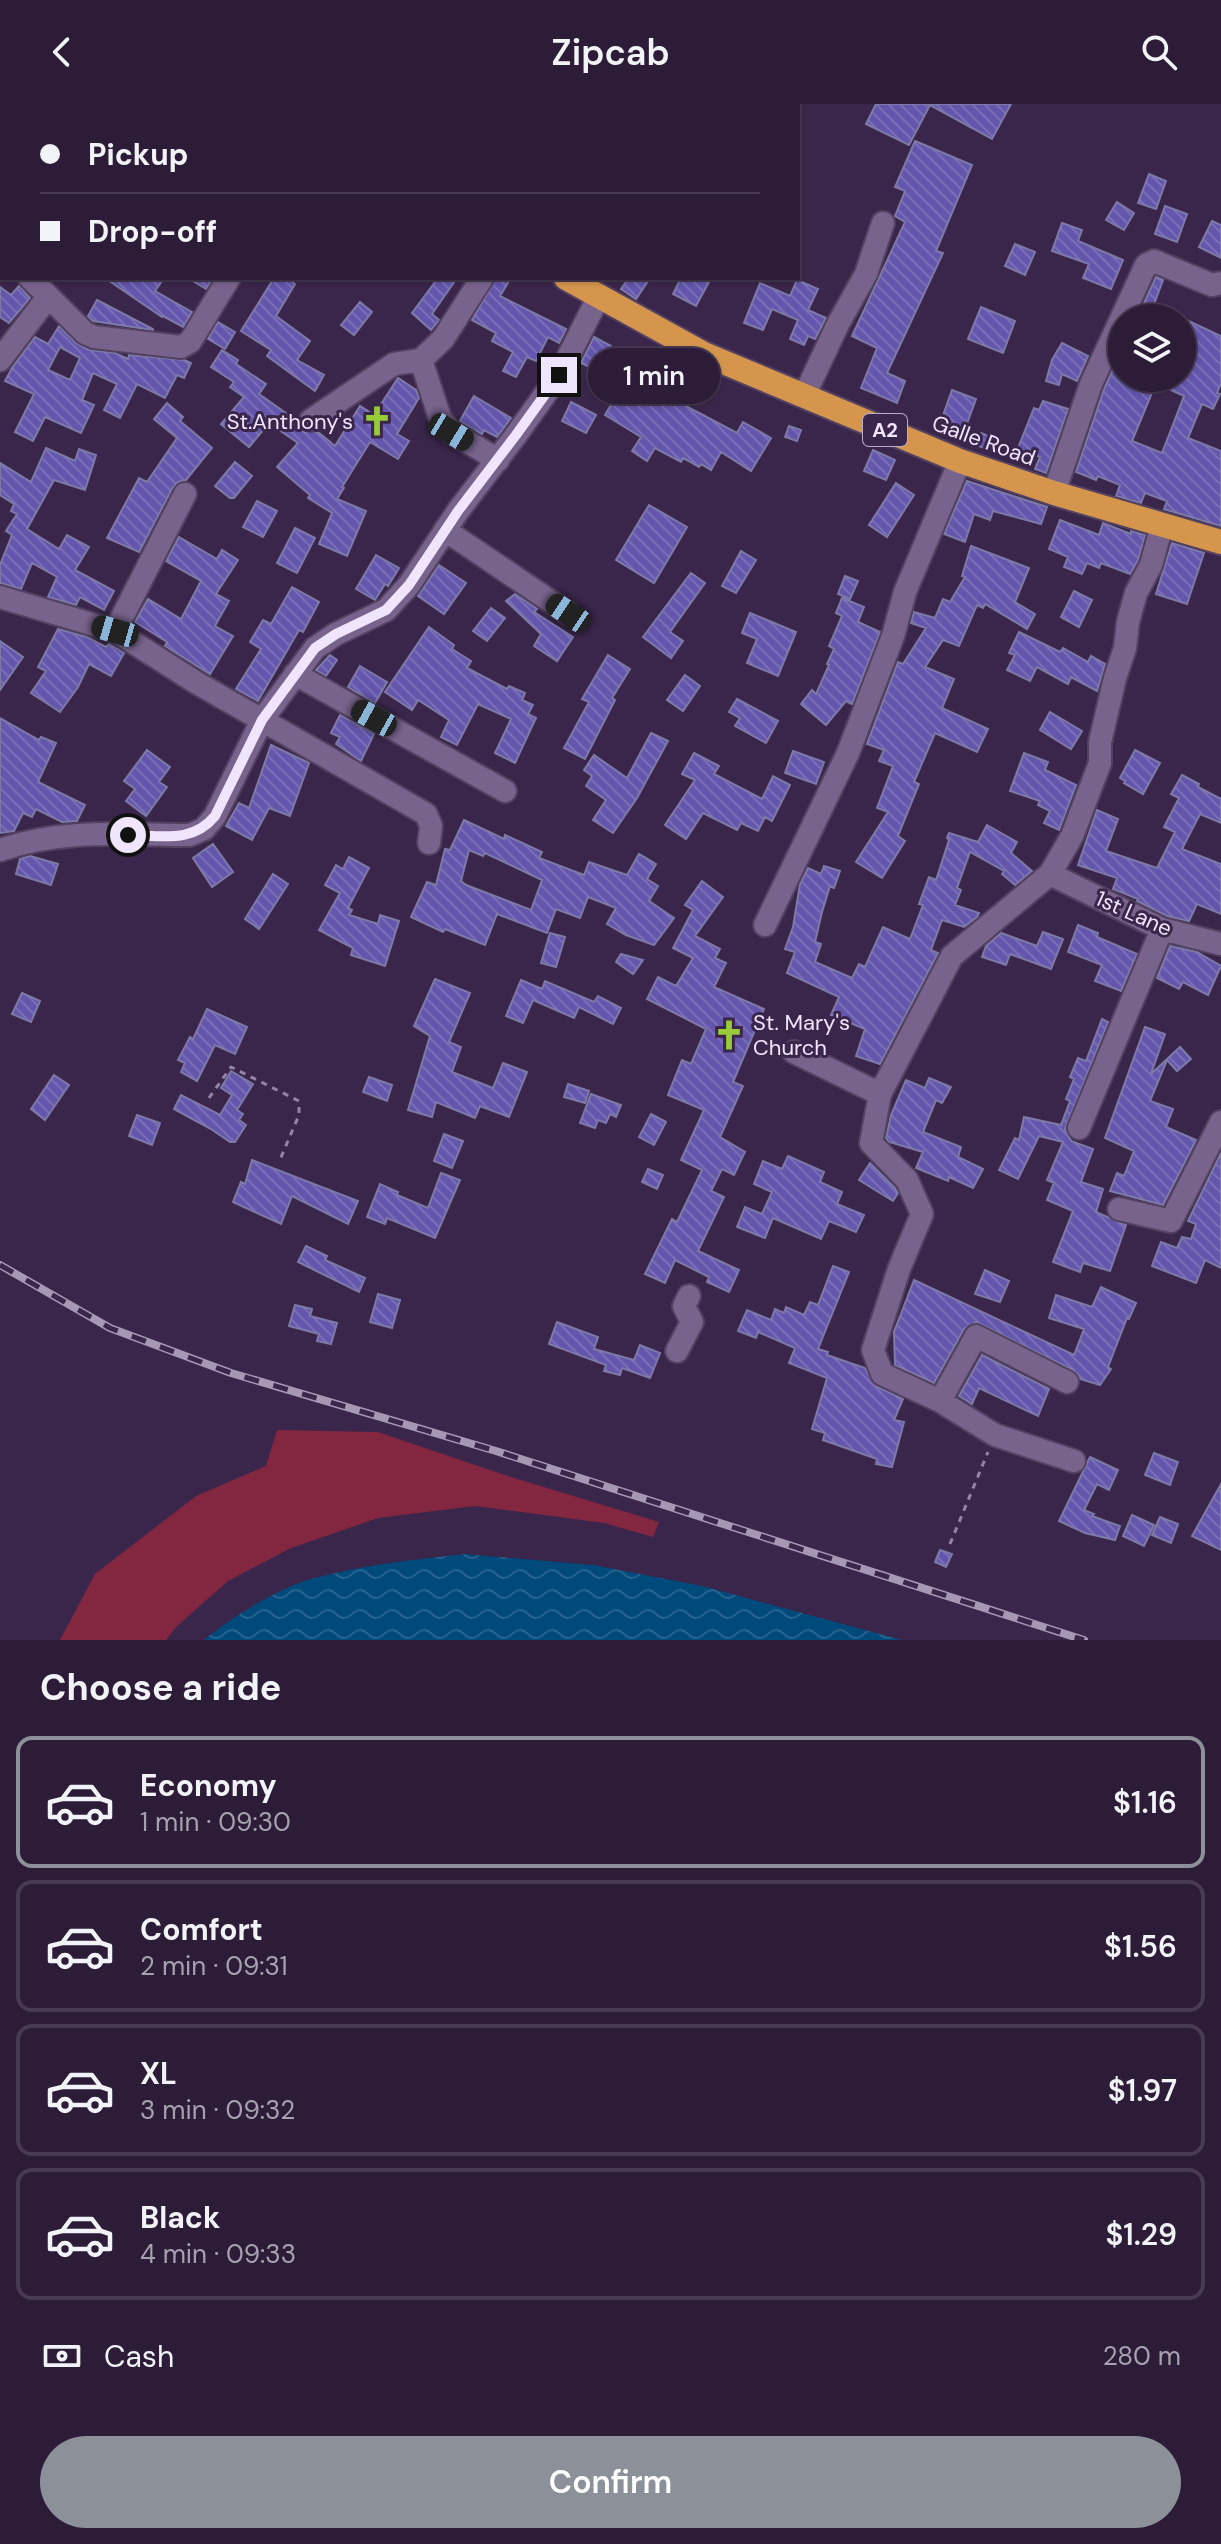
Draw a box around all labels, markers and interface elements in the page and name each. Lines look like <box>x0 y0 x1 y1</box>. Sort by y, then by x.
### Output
text: Zipcab <box>551 29 670 76</box>
icon: back <box>40 30 84 74</box>
icon: search <box>1137 30 1181 74</box>
text: Pickup <box>88 135 188 174</box>
text: Drop-off <box>88 212 217 251</box>
map controls <box>1108 304 1196 392</box>
button: layers <box>1108 304 1196 392</box>
callout: 1 min <box>587 347 719 403</box>
route end <box>541 357 577 393</box>
text: 1 min <box>623 359 685 393</box>
church icon: St.Anthony's <box>360 404 394 438</box>
place label: St.Anthony's <box>227 407 353 436</box>
street label: Galle Road <box>928 408 1040 473</box>
car <box>424 409 478 455</box>
road number: A2 <box>863 414 907 446</box>
car <box>541 590 595 636</box>
car <box>89 613 141 649</box>
car <box>347 696 401 740</box>
route start <box>110 817 146 853</box>
street label: 1st Lane <box>1091 884 1177 943</box>
place label: St. Mary's Church <box>753 1008 850 1062</box>
church icon: St. Mary's Church <box>712 1018 746 1052</box>
text: Choose a ride <box>40 1664 281 1711</box>
icon: car <box>44 1766 116 1838</box>
text: Economy <box>140 1766 277 1805</box>
text: $1.16 <box>1113 1783 1177 1822</box>
text: 1 min · 09:30 <box>140 1805 291 1839</box>
icon: car <box>44 1910 116 1982</box>
text: Comfort <box>140 1910 263 1949</box>
text: $1.56 <box>1104 1927 1177 1966</box>
text: 2 min · 09:31 <box>140 1949 288 1983</box>
icon: car <box>44 2054 116 2126</box>
text: XL <box>140 2054 177 2093</box>
text: $1.97 <box>1108 2071 1177 2110</box>
text: 3 min · 09:32 <box>140 2093 295 2127</box>
icon: car <box>44 2198 116 2270</box>
text: Black <box>140 2198 220 2237</box>
text: $1.29 <box>1105 2215 1177 2254</box>
text: 4 min · 09:33 <box>140 2237 296 2271</box>
icon: cash <box>40 2334 84 2378</box>
text: Cash <box>104 2337 174 2376</box>
text: 280 m <box>1103 2339 1181 2373</box>
button: Confirm <box>40 2436 1181 2528</box>

